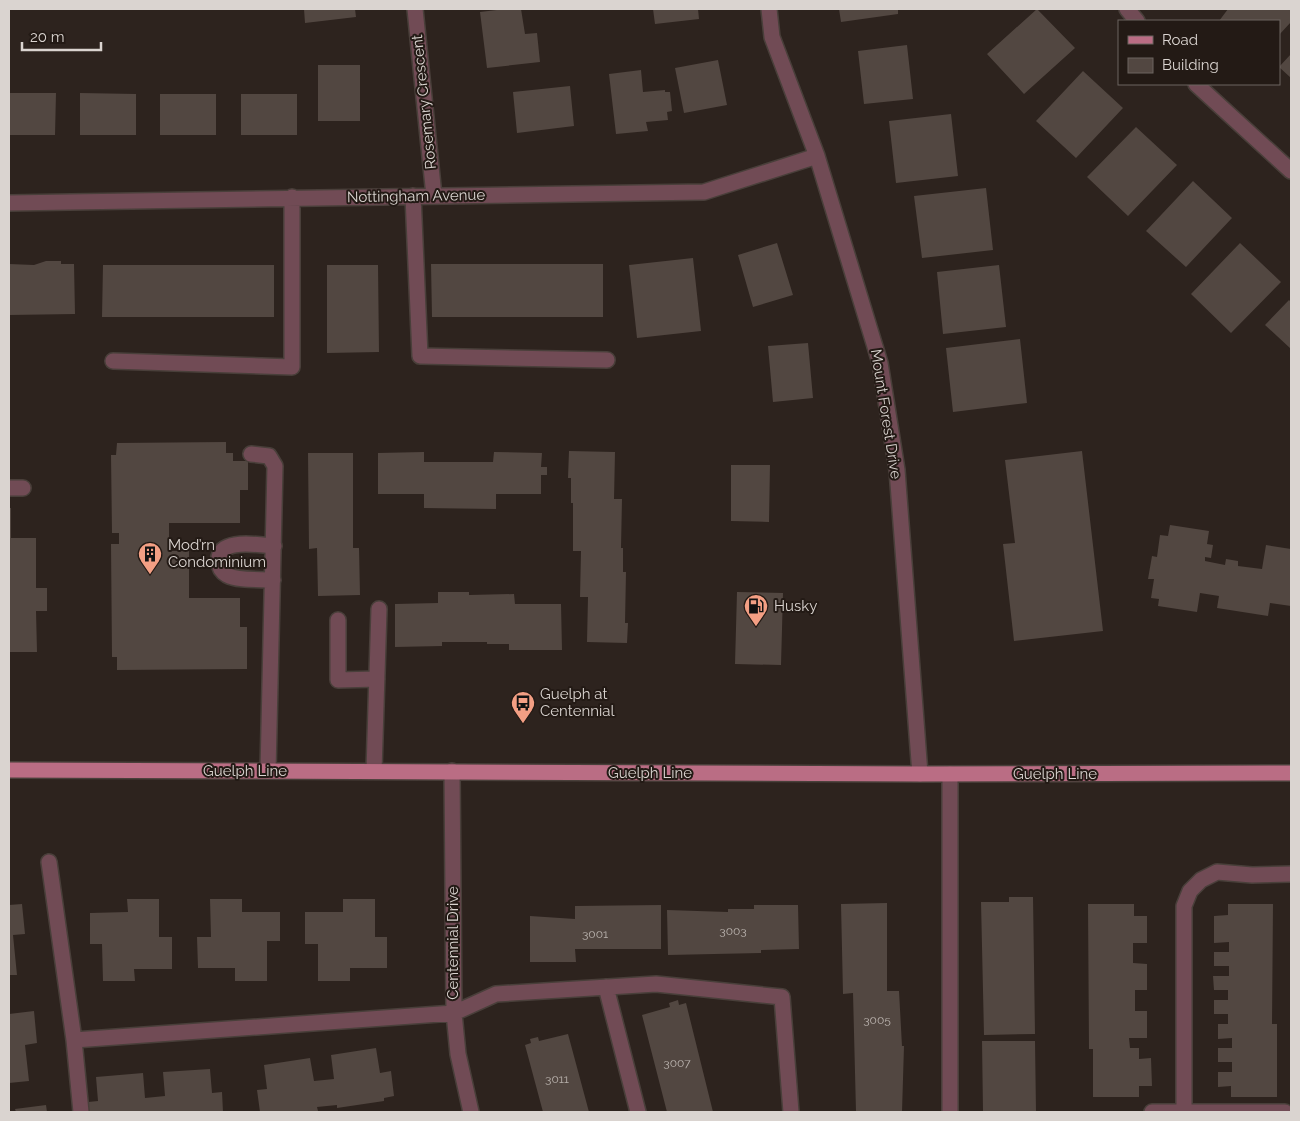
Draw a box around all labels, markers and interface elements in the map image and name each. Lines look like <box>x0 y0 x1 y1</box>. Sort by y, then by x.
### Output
scale bar <box>22 20 101 52</box>
legend <box>1118 20 1280 85</box>
text: 20 m <box>30 28 65 46</box>
text: Road <box>1162 31 1198 49</box>
street label: Rosemary Crescent <box>408 34 440 170</box>
text: Building <box>1162 56 1219 74</box>
street label: Nottingham Avenue <box>347 186 485 206</box>
street label: Mount Forest Drive <box>867 348 905 480</box>
place label: Mod’rn Condominium <box>168 536 266 571</box>
building icon: Mod’rn Condominium <box>137 541 163 575</box>
fuel station icon: Husky <box>743 593 769 627</box>
place label: Husky <box>774 597 817 615</box>
place label: Guelph at Centennial <box>540 685 615 720</box>
bus stop icon: Guelph at Centennial <box>510 690 536 724</box>
street label: Guelph Line <box>203 762 287 780</box>
street label: Guelph Line <box>608 764 692 782</box>
street label: Guelph Line <box>1013 765 1097 783</box>
street label: Centennial Drive <box>444 886 462 1000</box>
house number: 3003 <box>719 924 747 938</box>
house number: 3001 <box>582 927 608 941</box>
house number: 3005 <box>863 1013 891 1027</box>
house number: 3007 <box>663 1056 691 1070</box>
house number: 3011 <box>545 1072 569 1086</box>

